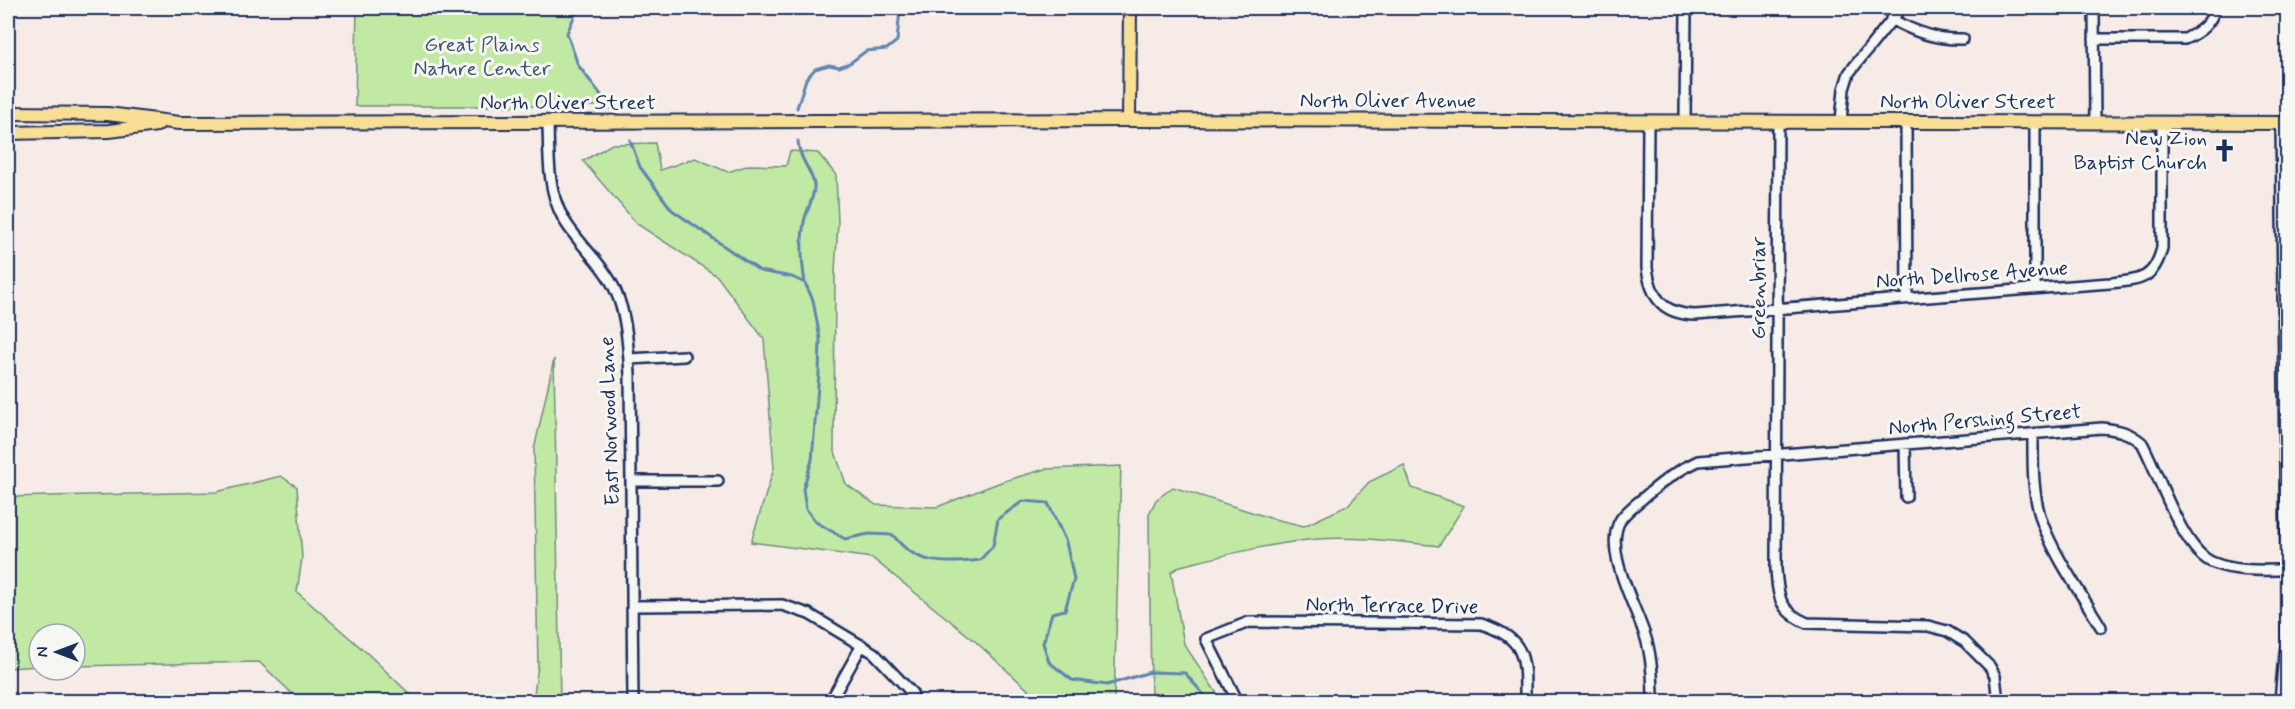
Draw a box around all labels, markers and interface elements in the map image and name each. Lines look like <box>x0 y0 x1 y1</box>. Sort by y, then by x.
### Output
park label: Great Plains Nature Center <box>413 31 551 83</box>
street label: North Oliver Avenue <box>1300 87 1476 115</box>
street label: North Oliver Street <box>1880 88 2056 116</box>
street label: North Oliver Street <box>480 89 656 117</box>
place label: New Zion Baptist Church <box>2074 125 2207 177</box>
church icon: New Zion Baptist Church <box>2212 138 2238 164</box>
street label: Greenbriar <box>1745 236 1773 339</box>
street label: North Dellrose Avenue <box>1875 254 2069 296</box>
street label: East Norwood Lane <box>593 336 627 506</box>
street label: North Pershing Street <box>1887 398 2083 444</box>
street label: North Terrace Drive <box>1305 590 1479 622</box>
north arrow <box>27 622 87 682</box>
text: N <box>33 647 54 657</box>

